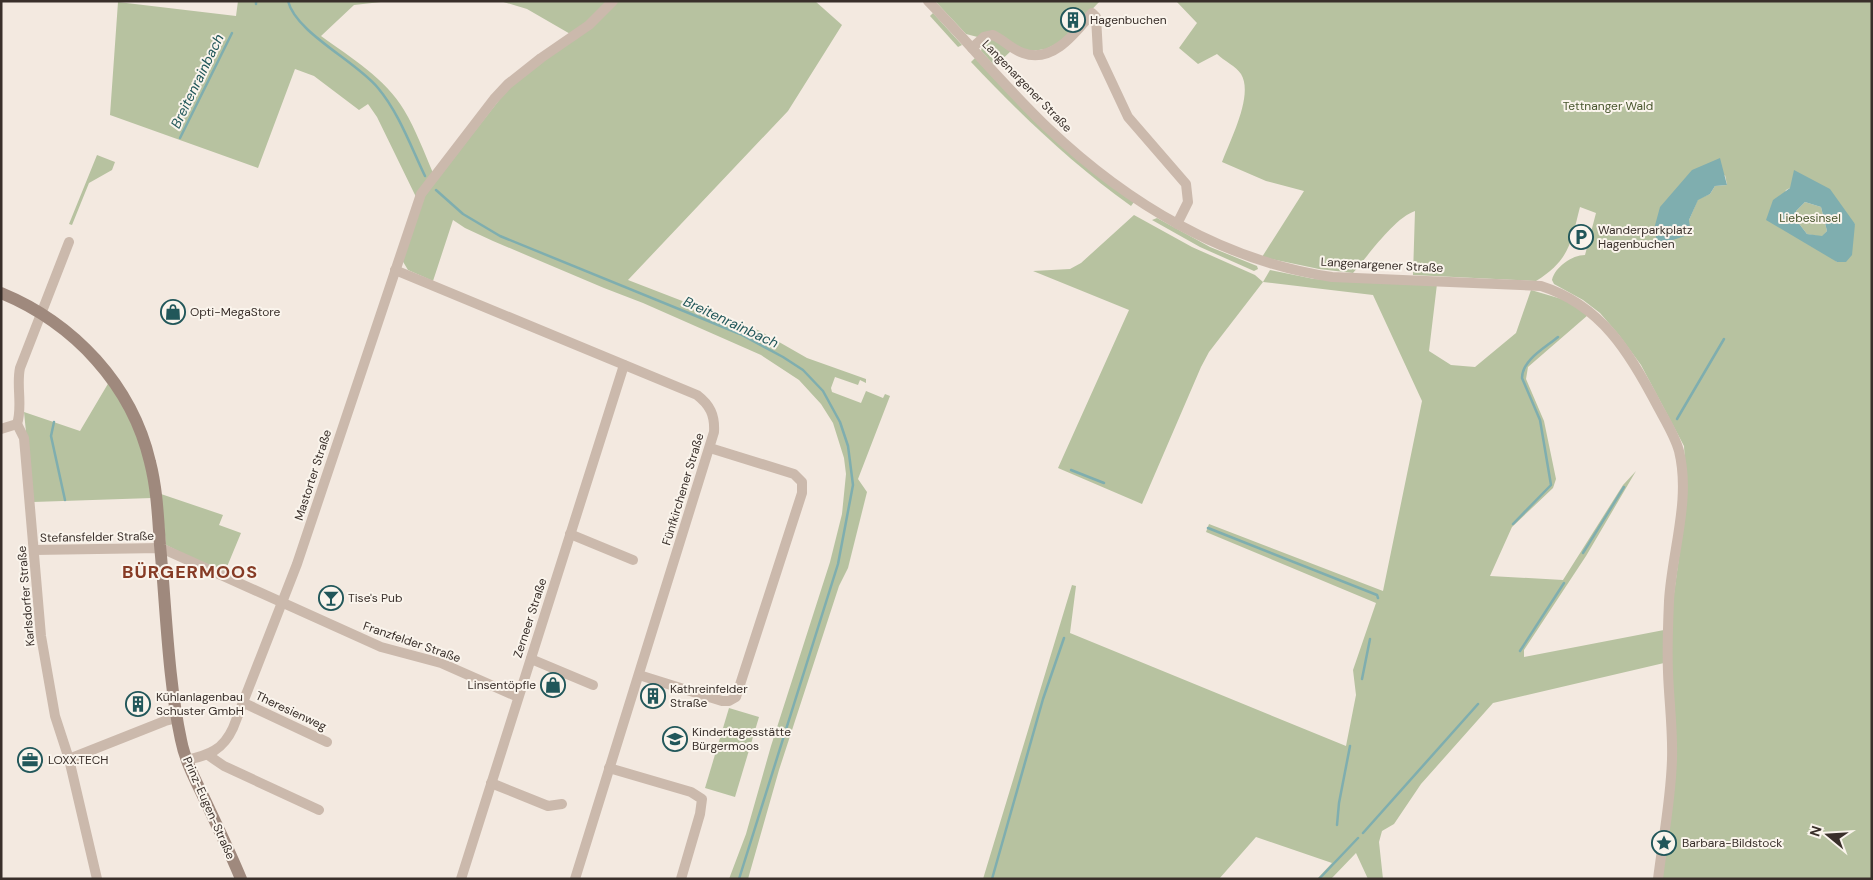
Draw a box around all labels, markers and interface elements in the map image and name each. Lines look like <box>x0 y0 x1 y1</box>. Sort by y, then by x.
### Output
building icon: Hagenbuchen <box>1060 7 1086 33</box>
place label: Hagenbuchen <box>1090 12 1167 28</box>
water label: Breitenrainbach <box>166 31 228 131</box>
street label: Langenargener Straße <box>979 36 1075 136</box>
park label: Tettnanger Wald <box>1563 98 1653 114</box>
park label: Liebesinsel <box>1779 210 1841 226</box>
place label: Wanderparkplatz Hagenbuchen <box>1598 222 1693 252</box>
parking icon: Wanderparkplatz Hagenbuchen <box>1568 224 1594 250</box>
street label: Langenargener Straße <box>1320 254 1444 276</box>
water label: Breitenrainbach <box>681 292 781 352</box>
shop icon: Opti-MegaStore <box>160 299 186 325</box>
place label: Opti-MegaStore <box>190 304 281 320</box>
street label: Mastorter Straße <box>291 427 335 522</box>
street label: Fünfkirchener Straße <box>658 431 708 547</box>
street label: Stefansfelder Straße <box>40 528 154 546</box>
street label: Karlsdorfer Straße <box>14 545 38 647</box>
district label: BÜRGERMOOS <box>122 560 258 584</box>
street label: Zerneer Straße <box>510 576 551 660</box>
bar icon: Tise's Pub <box>318 585 344 611</box>
place label: Tise's Pub <box>348 590 402 606</box>
street label: Franzfelder Straße <box>361 618 463 666</box>
shop icon: Linsentöpfle <box>540 672 566 698</box>
place label: Linsentöpfle <box>467 677 536 693</box>
place label: Kathreinfelder Straße <box>670 681 748 711</box>
building icon: Kathreinfelder Straße <box>640 683 666 709</box>
street label: Theresienweg <box>253 688 329 735</box>
place label: Kühlanlagenbau Schuster GmbH <box>156 689 244 719</box>
building icon: Kühlanlagenbau Schuster GmbH <box>125 691 151 717</box>
place label: Kindertagesstätte Bürgermoos <box>692 724 791 754</box>
school or university icon: Kindertagesstätte Bürgermoos <box>662 726 688 752</box>
office icon: LOXX.TECH <box>17 747 43 773</box>
place label: LOXX.TECH <box>48 752 108 768</box>
street label: Prinz-Eugen-Straße <box>179 754 239 862</box>
north arrow <box>1803 810 1853 860</box>
text: N <box>1805 823 1826 839</box>
place icon: Barbara-Bildstock <box>1651 830 1677 856</box>
place label: Barbara-Bildstock <box>1682 835 1782 851</box>

